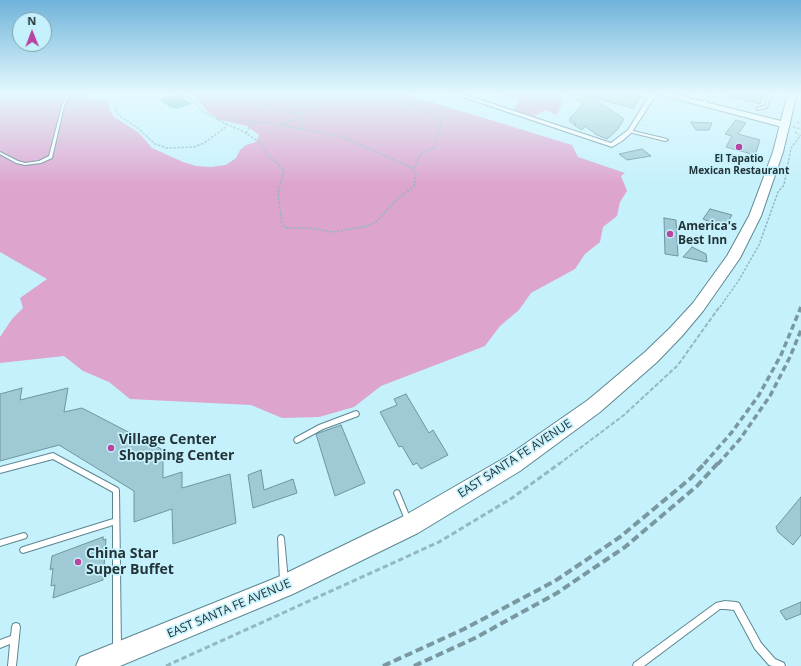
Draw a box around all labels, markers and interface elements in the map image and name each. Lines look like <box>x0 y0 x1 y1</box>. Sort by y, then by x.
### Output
north arrow <box>12 12 52 52</box>
text: N <box>27 13 36 28</box>
marker: El Tapatio Mexican Restaurant <box>734 142 744 152</box>
place label: El Tapatio Mexican Restaurant <box>689 153 789 176</box>
place label: America's Best Inn <box>678 220 737 248</box>
marker: America's Best Inn <box>665 229 675 239</box>
street label: EAST SANTA FE AVENUE <box>455 417 575 501</box>
place label: Village Center Shopping Center <box>119 432 234 464</box>
marker: Village Center Shopping Center <box>106 443 116 453</box>
place label: China Star Super Buffet <box>86 546 174 578</box>
marker: China Star Super Buffet <box>73 557 83 567</box>
street label: EAST SANTA FE AVENUE <box>165 576 293 642</box>

